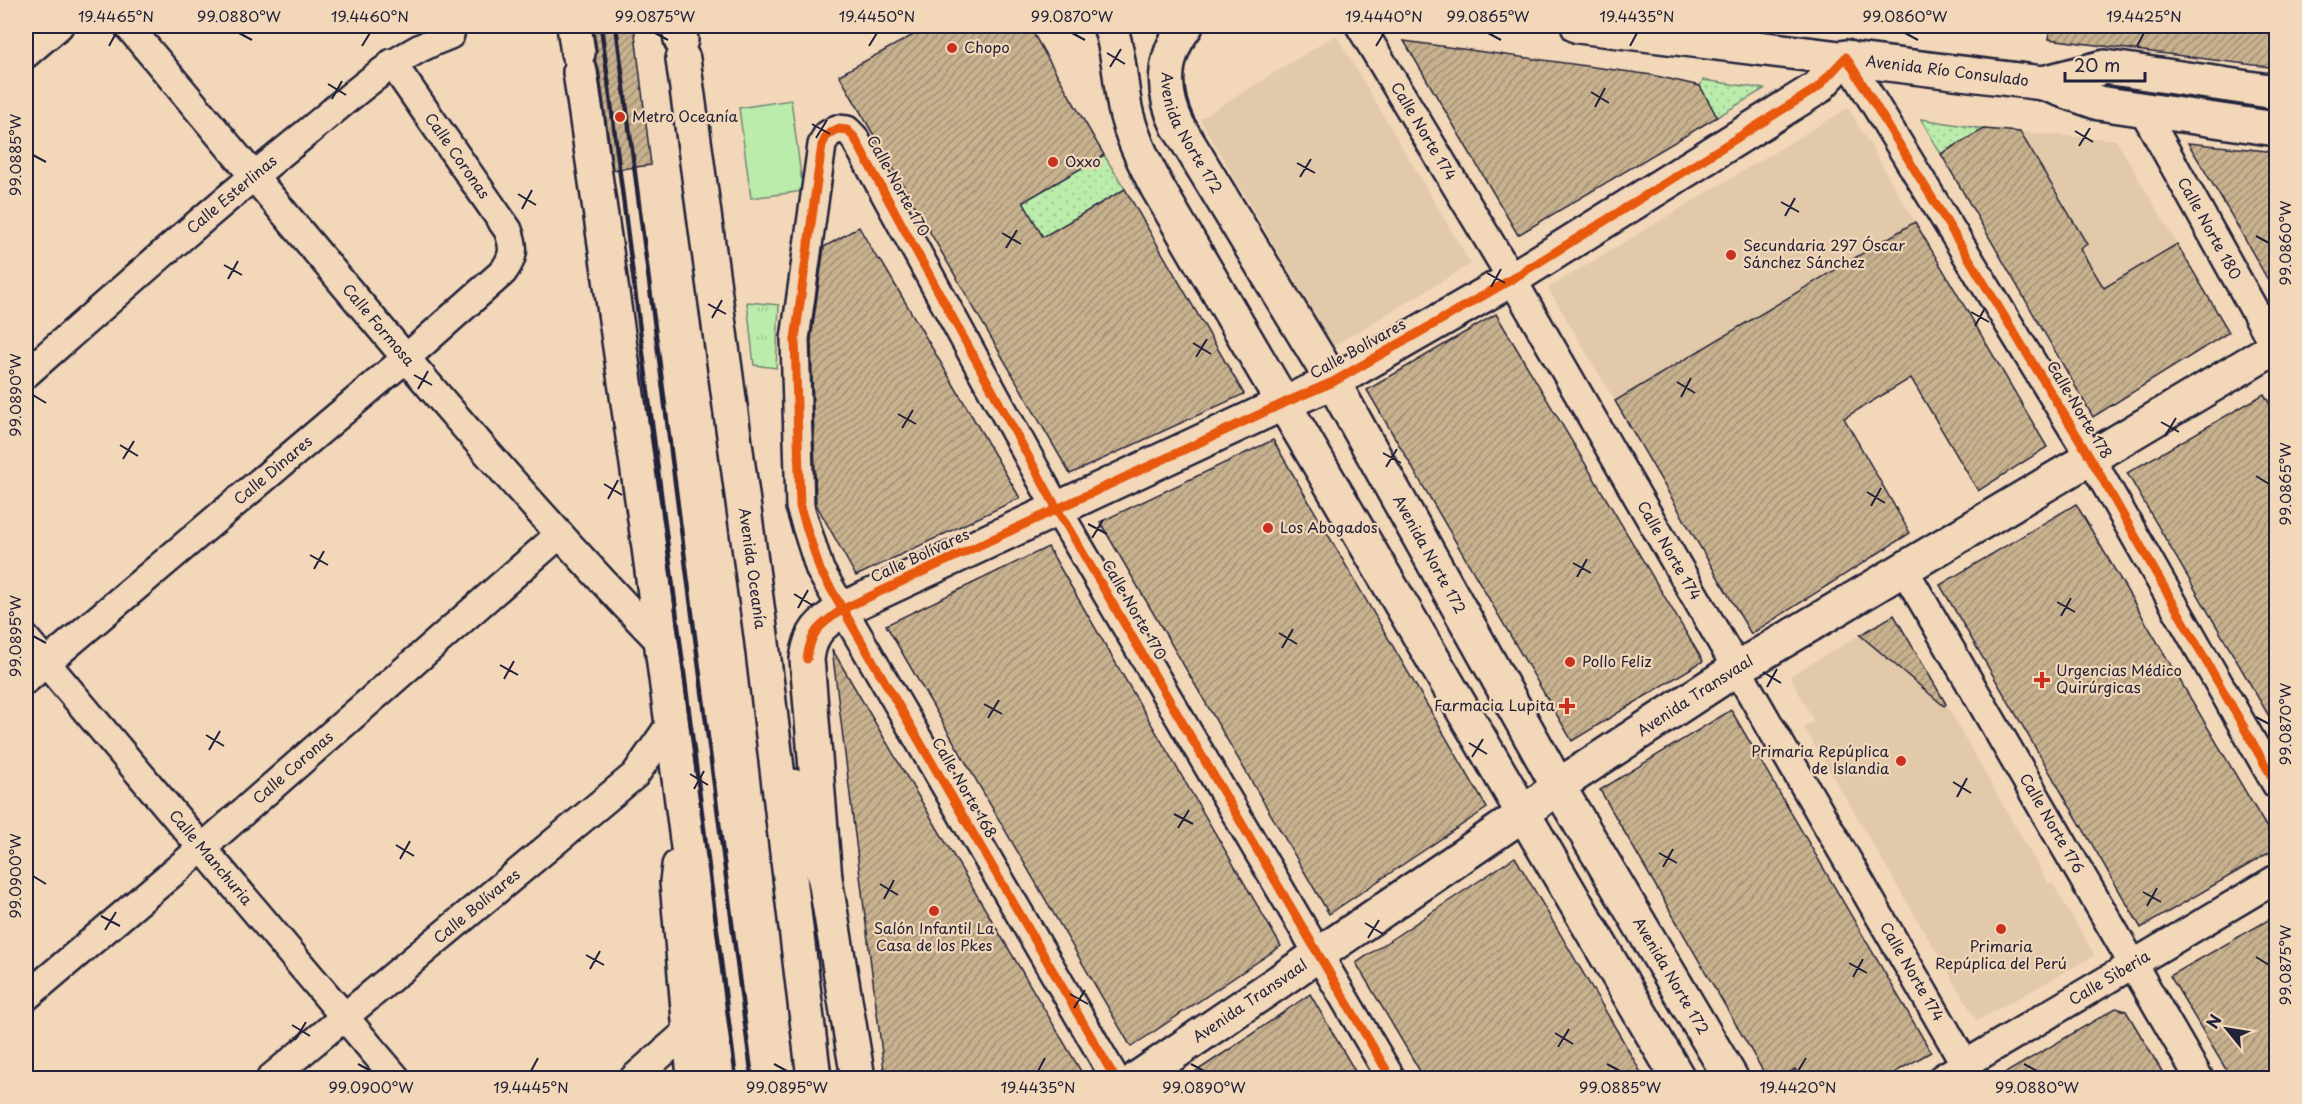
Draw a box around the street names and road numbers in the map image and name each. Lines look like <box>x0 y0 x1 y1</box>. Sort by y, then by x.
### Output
street label: Avenida Río Consulado <box>1865 48 2030 91</box>
street label: Avenida Norte 172 <box>1156 72 1229 197</box>
street label: Calle Norte 174 <box>1386 77 1463 184</box>
street label: Calle Coronas <box>420 107 497 203</box>
street label: Calle Norte 170 <box>862 130 937 240</box>
street label: Calle Esterlinas <box>181 149 281 239</box>
street label: Calle Norte 180 <box>2173 172 2248 283</box>
street label: Calle Formosa <box>338 278 421 371</box>
street label: Calle Bolívares <box>1305 312 1410 384</box>
street label: Calle Norte 178 <box>2042 356 2119 463</box>
street label: Calle Dinares <box>228 429 317 509</box>
street label: Avenida Norte 172 <box>1388 490 1473 617</box>
street label: Calle Norte 174 <box>1632 496 1708 604</box>
street label: Avenida Oceanía <box>734 506 773 631</box>
street label: Calle Bolívares <box>866 522 973 588</box>
street label: Calle Norte 170 <box>1097 555 1173 664</box>
street label: Avenida Transvaal <box>1632 648 1757 741</box>
street label: Calle Coronas <box>247 725 338 809</box>
street label: Calle Norte 168 <box>927 733 1004 842</box>
street label: Calle Norte 176 <box>2015 769 2091 877</box>
street label: Calle Manchuria <box>164 804 259 910</box>
street label: Calle Bolívares <box>428 862 524 948</box>
street label: Avenida Norte 172 <box>1628 912 1716 1038</box>
street label: Calle Norte 174 <box>1875 917 1951 1025</box>
street label: Calle Siberia <box>2064 943 2154 1010</box>
street label: Avenida Transvaal <box>1187 952 1311 1047</box>

